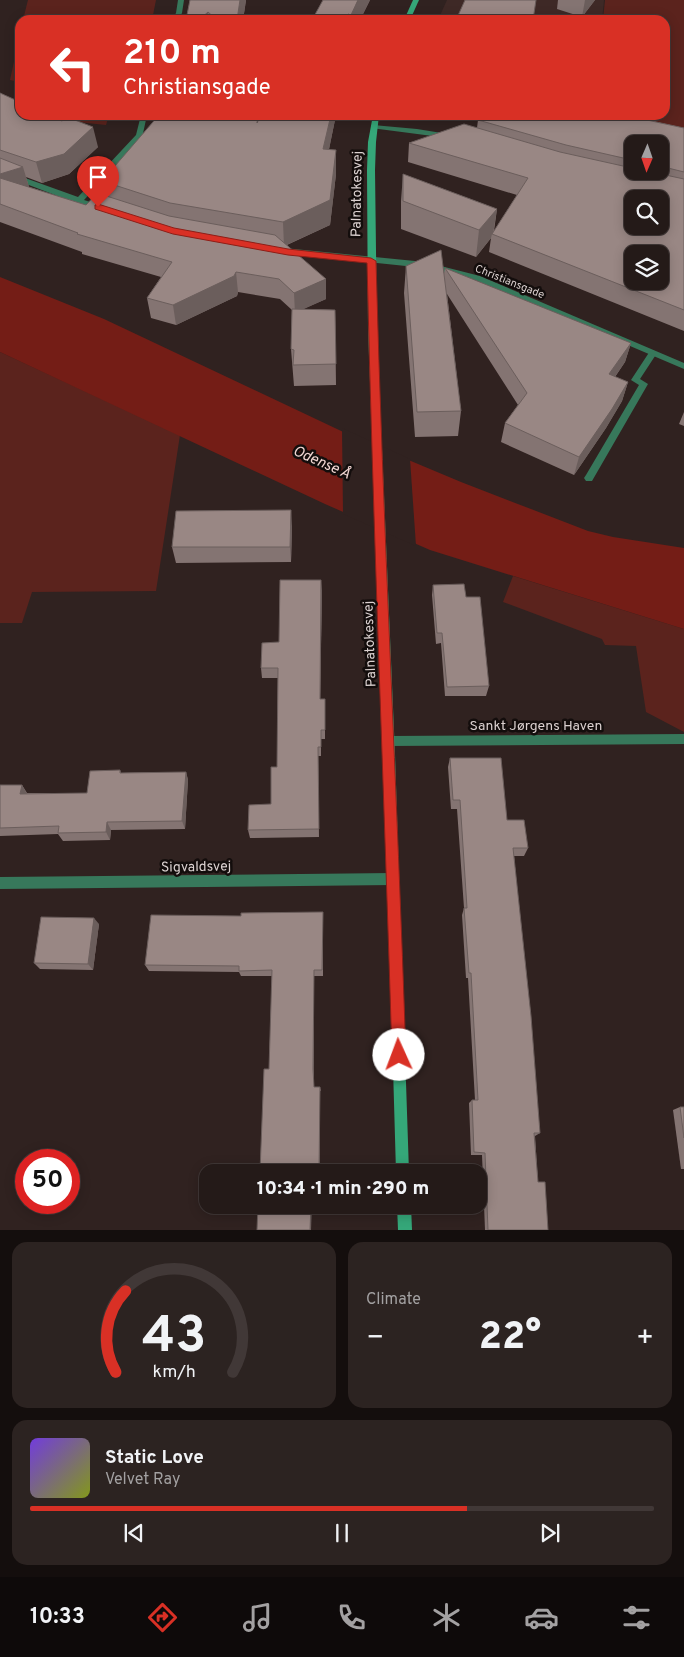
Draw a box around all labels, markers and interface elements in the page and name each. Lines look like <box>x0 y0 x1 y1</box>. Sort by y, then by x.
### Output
text: 210 m <box>123 32 221 76</box>
icon: left <box>40 35 105 100</box>
text: Christiansgade <box>123 75 271 102</box>
north arrow <box>624 135 669 180</box>
map controls <box>624 135 669 290</box>
street label: Palnatokesvej <box>348 151 367 237</box>
pin <box>77 156 119 207</box>
icon: arrive <box>84 163 112 191</box>
button: search <box>624 190 669 235</box>
button: layers <box>624 245 669 290</box>
street label: Christiansgade <box>473 262 547 302</box>
water label: Odense Å <box>290 442 353 485</box>
street label: Palnatokesvej <box>360 600 381 687</box>
street label: Sankt Jørgens Haven <box>470 718 602 735</box>
street label: Sigvaldsvej <box>161 858 231 877</box>
position arrow <box>372 1028 424 1080</box>
speed limit sign: 50 <box>15 1149 80 1214</box>
text: 10:34 · 1 min · 290 m <box>257 1177 429 1201</box>
text: Climate <box>366 1290 421 1310</box>
text: 43 <box>142 1305 206 1371</box>
text: 22° <box>479 1314 541 1363</box>
text: − <box>366 1321 384 1357</box>
text: + <box>636 1321 654 1357</box>
text: km/h <box>152 1361 196 1384</box>
text: Static Love <box>105 1446 204 1470</box>
text: Velvet Ray <box>105 1470 180 1490</box>
icon: previous <box>120 1519 148 1547</box>
icon: pause <box>328 1519 356 1547</box>
icon: next <box>536 1519 564 1547</box>
icon: directions <box>145 1600 180 1635</box>
icon: music <box>240 1600 275 1635</box>
icon: phone <box>334 1600 369 1635</box>
icon: climate <box>429 1600 464 1635</box>
icon: car <box>524 1600 559 1635</box>
icon: filters <box>619 1600 654 1635</box>
text: 10:33 <box>30 1604 85 1631</box>

